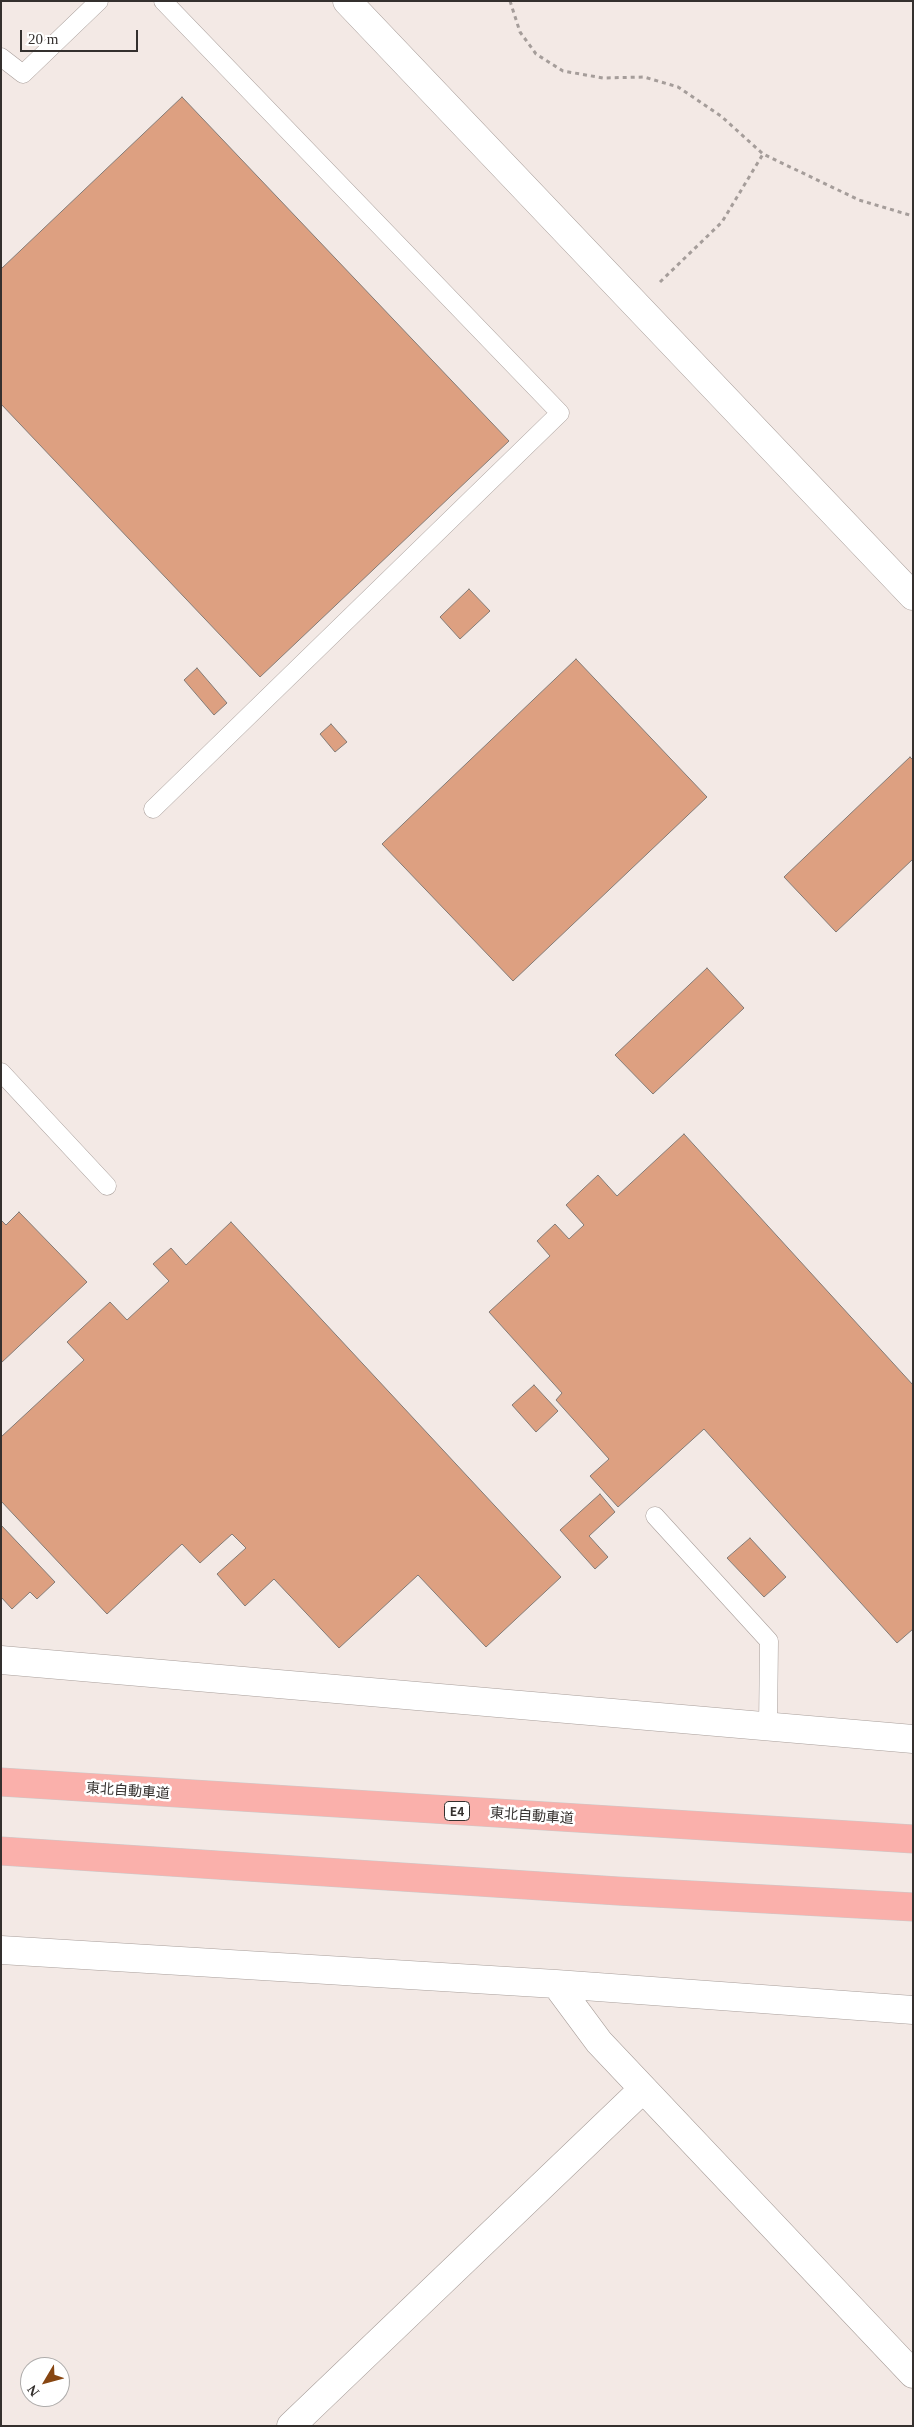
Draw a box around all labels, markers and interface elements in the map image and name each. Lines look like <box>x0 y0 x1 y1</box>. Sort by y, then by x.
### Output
scale bar <box>22 20 140 52</box>
text: 20 m <box>28 31 58 47</box>
street label: 東北自動車道 <box>86 1779 170 1801</box>
road number: E4 <box>444 1802 470 1820</box>
street label: 東北自動車道 <box>490 1804 574 1826</box>
north arrow <box>20 2357 70 2407</box>
text: N <box>24 2382 42 2399</box>

